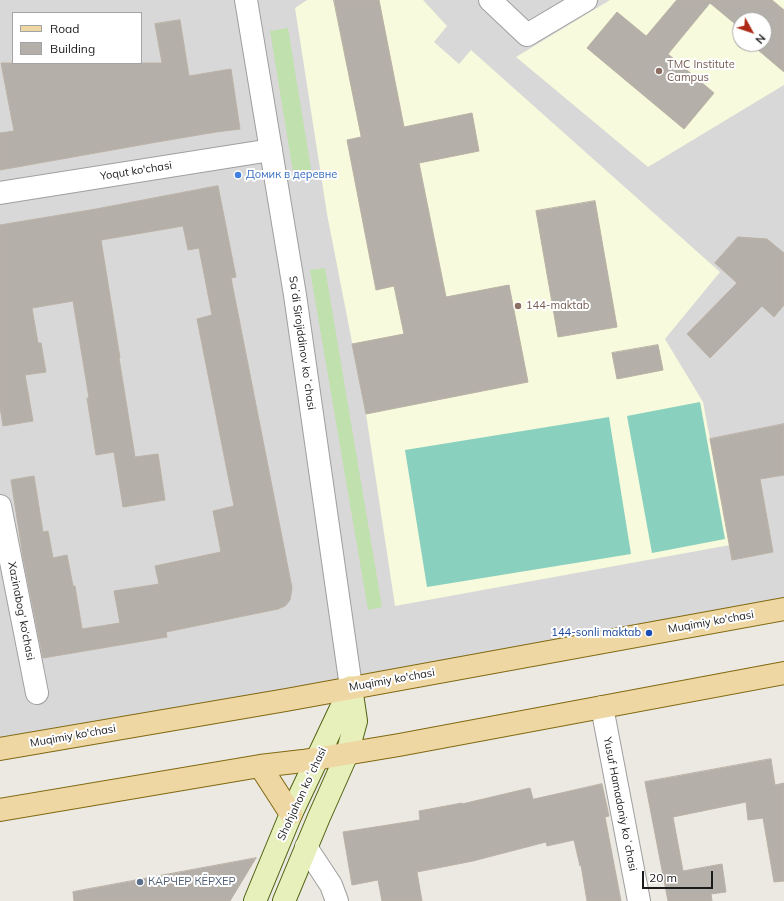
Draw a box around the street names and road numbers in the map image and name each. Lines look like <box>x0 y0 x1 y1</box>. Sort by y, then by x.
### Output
street label: Yoqut ko'chasi <box>99 159 173 183</box>
street label: Saʼdi Sirojiddinov koʻchasi <box>286 275 318 411</box>
street label: Xazinabog‘ ko‘chasi <box>5 561 37 661</box>
street label: Muqimiy ko'chasi <box>667 608 755 636</box>
street label: Muqimiy ko'chasi <box>348 666 436 694</box>
street label: Muqimiy ko'chasi <box>29 722 117 750</box>
street label: Yusuf Hamadoniy koʻchasi <box>601 736 639 872</box>
street label: Shohjahon koʻchasi <box>275 745 329 843</box>

